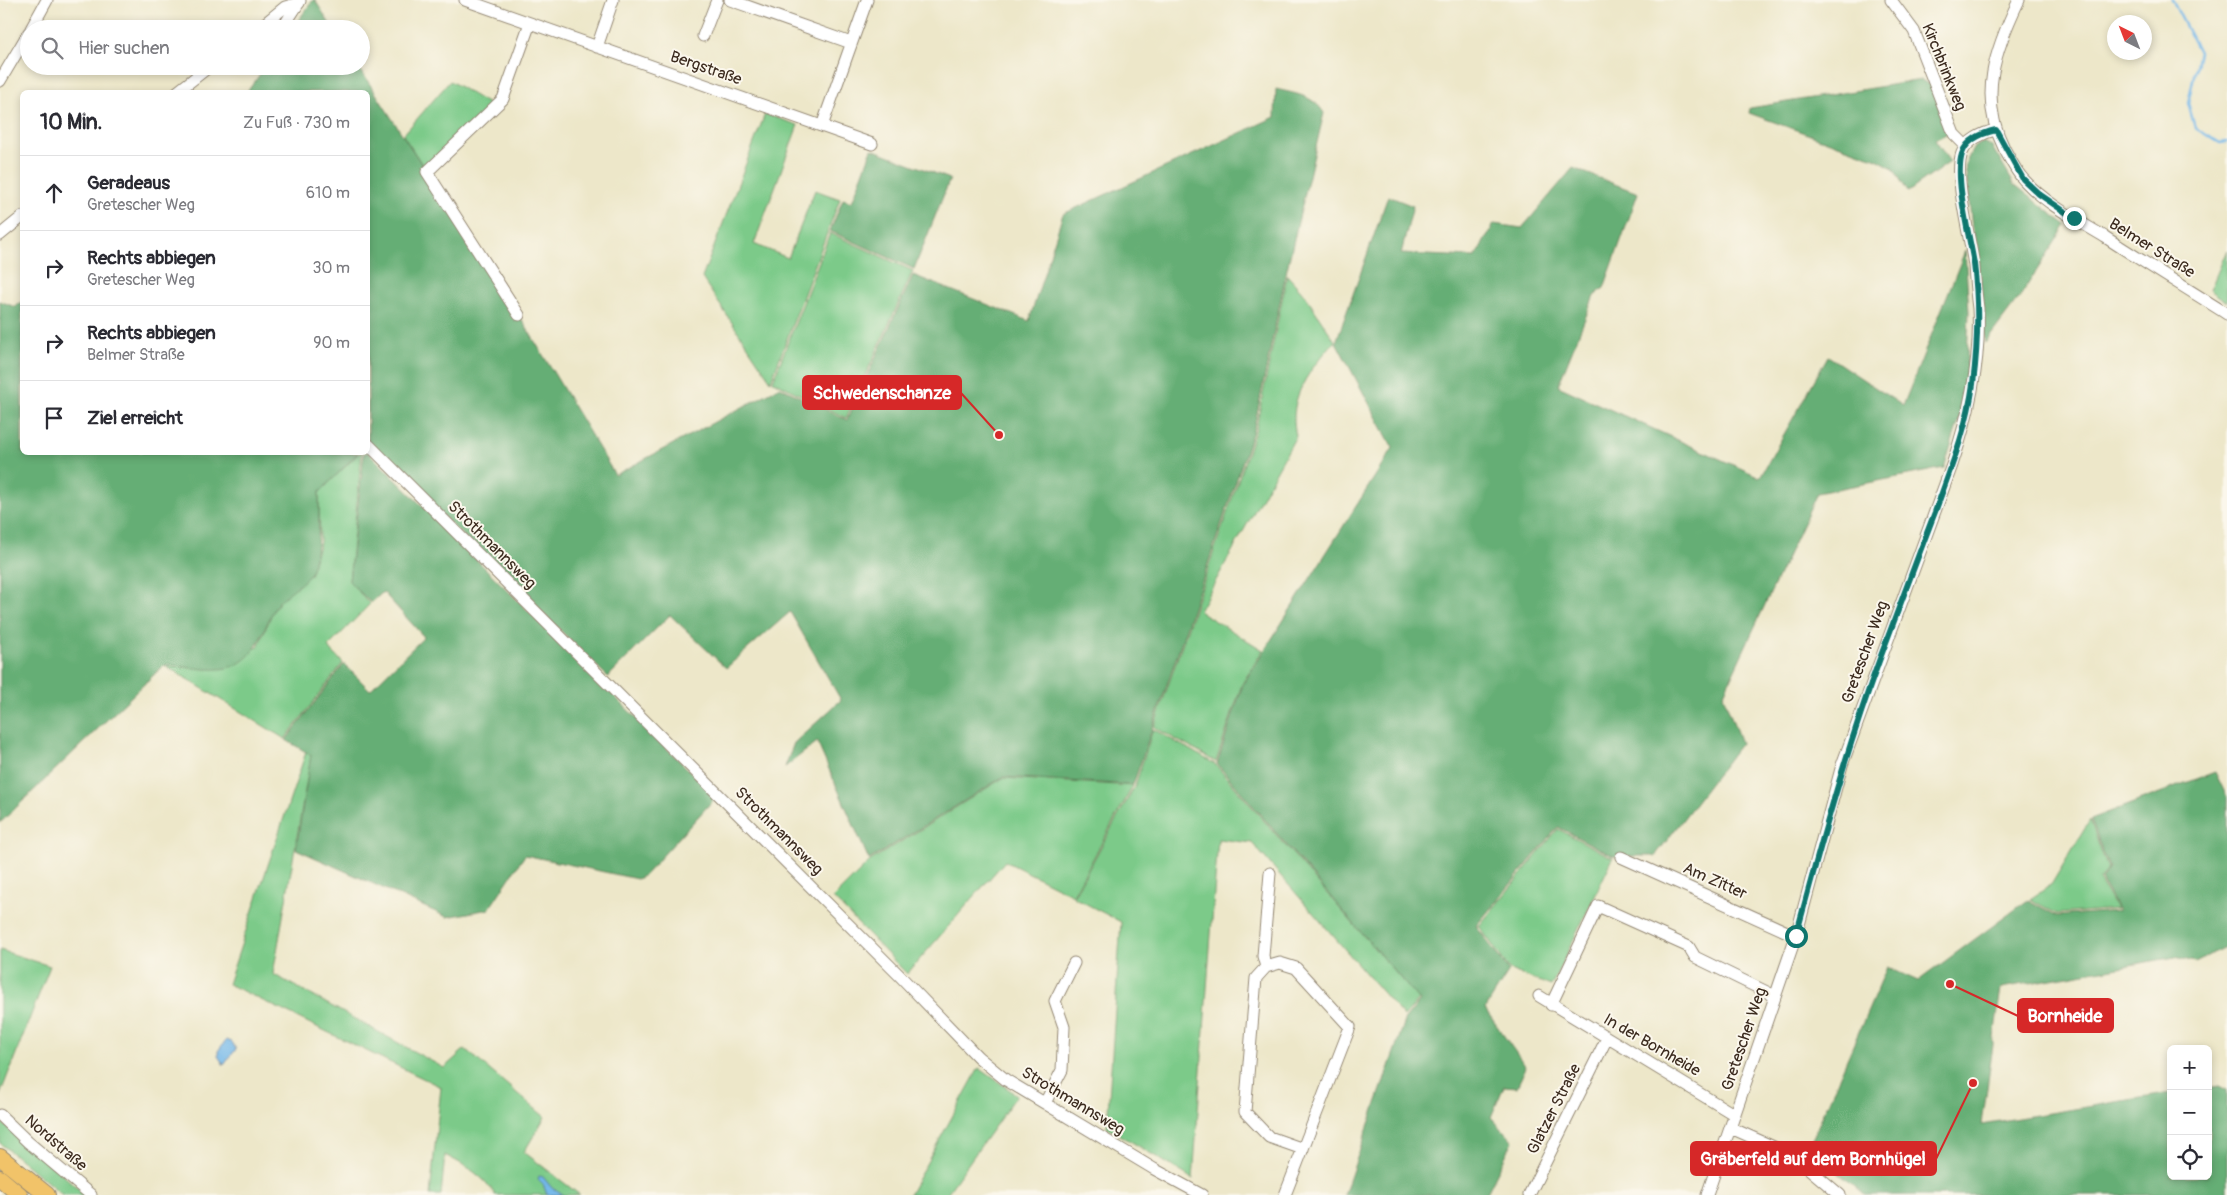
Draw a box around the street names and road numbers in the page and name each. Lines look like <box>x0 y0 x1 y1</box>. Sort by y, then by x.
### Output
street label: Kirchbrinkweg <box>1917 20 1971 114</box>
street label: Bergstraße <box>668 46 744 90</box>
street label: Belmer Straße <box>2105 214 2199 282</box>
street label: Strothmannsweg <box>444 497 540 593</box>
street label: Gretescher Weg <box>1837 598 1893 706</box>
street label: Strothmannsweg <box>731 783 827 879</box>
street label: Am Zitter <box>1680 858 1750 904</box>
street label: Gretescher Weg <box>1717 985 1771 1093</box>
street label: In der Bornheide <box>1600 1009 1704 1081</box>
street label: Glatzer Straße <box>1523 1060 1585 1157</box>
street label: Strothmannsweg <box>1018 1062 1128 1140</box>
street label: Nordstraße <box>21 1111 91 1176</box>

